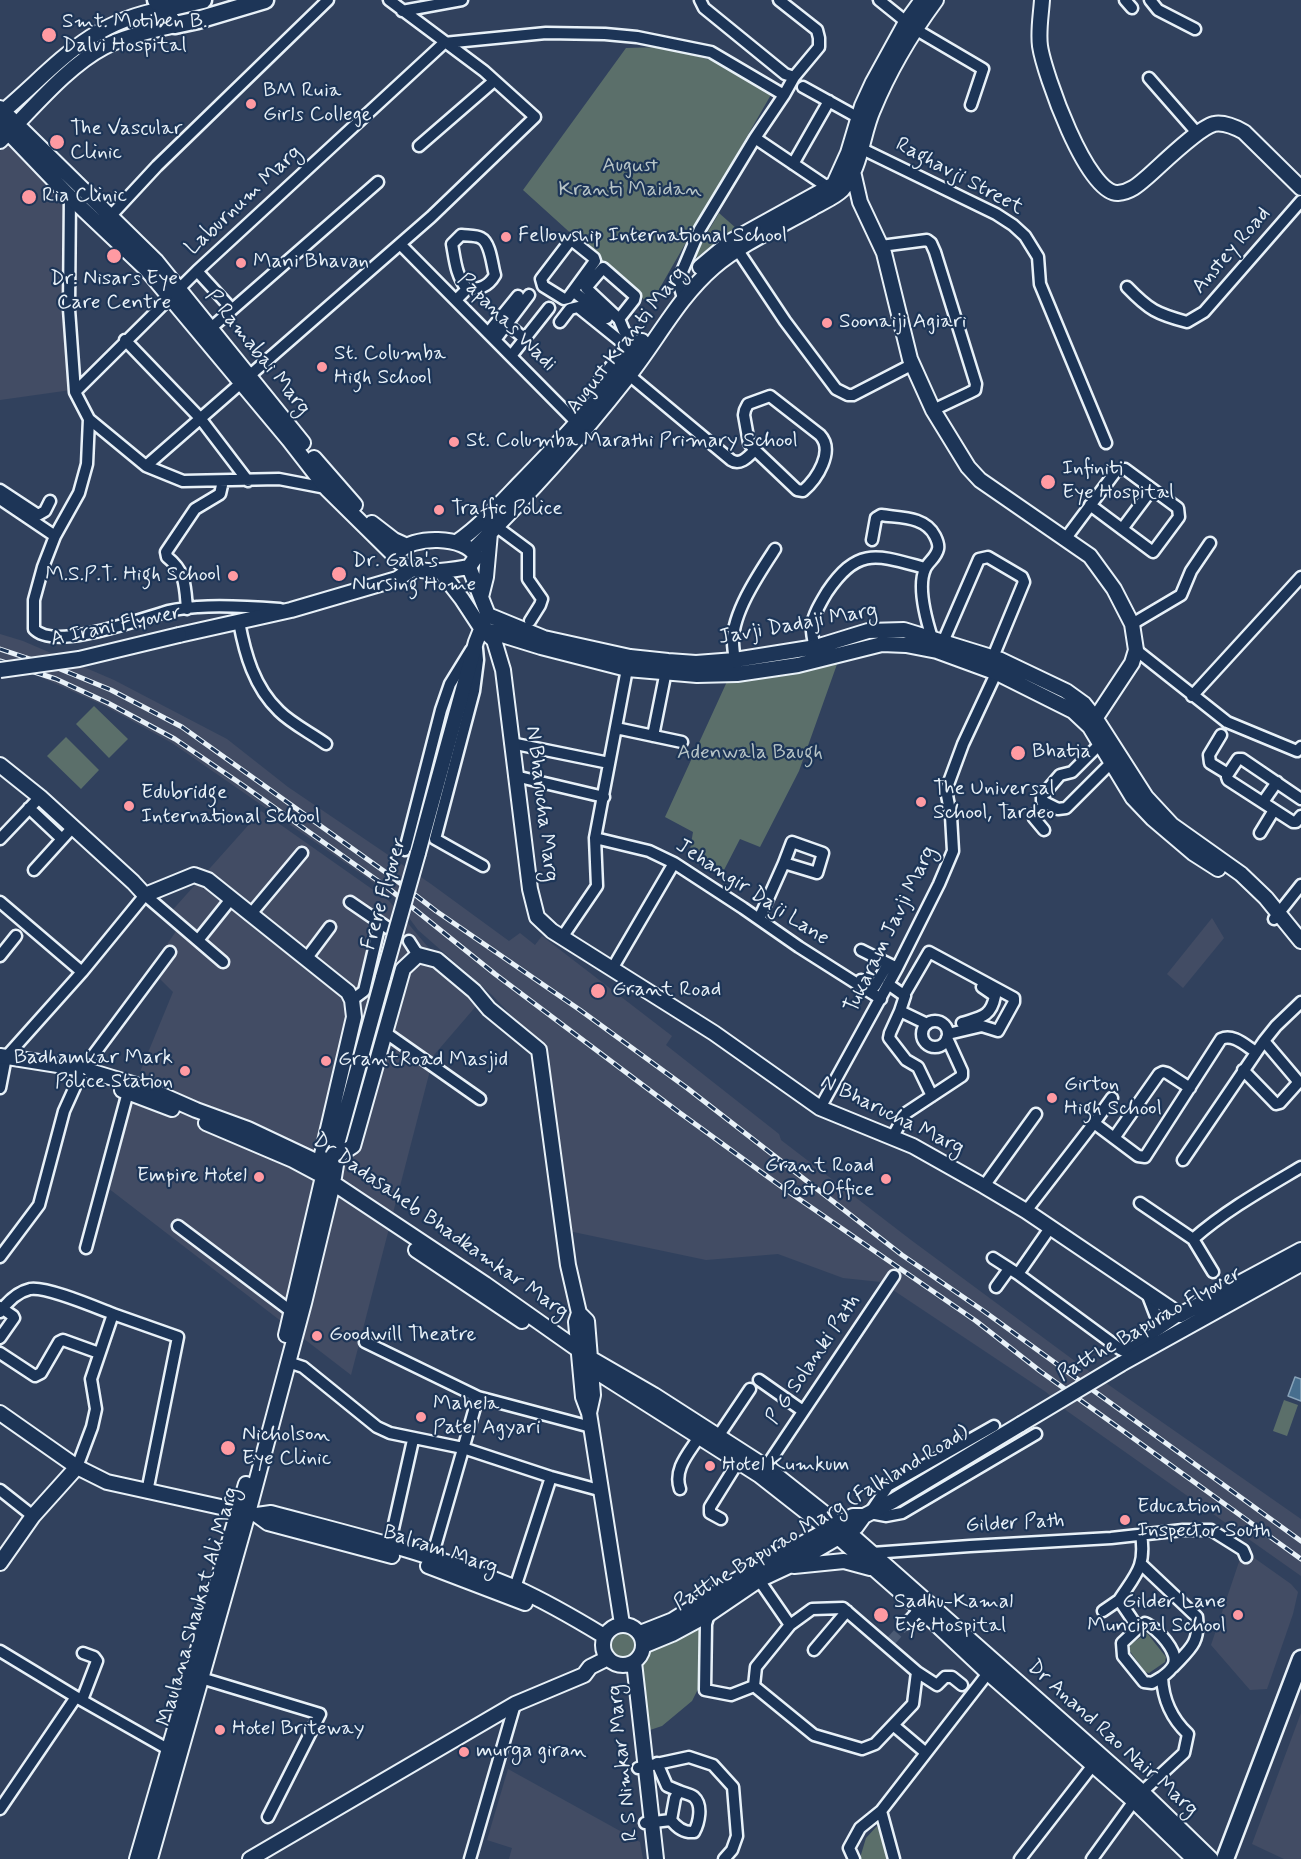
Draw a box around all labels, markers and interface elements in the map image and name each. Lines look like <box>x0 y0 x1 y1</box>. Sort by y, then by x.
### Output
place label: Smt. Motiben B. Dalvi Hospital <box>62 10 207 60</box>
marker: Smt. Motiben B. Dalvi Hospital <box>40 26 58 44</box>
place label: BM Ruia Girls College <box>263 79 372 129</box>
marker: BM Ruia Girls College <box>244 97 258 111</box>
place label: The Vascular Clinic <box>70 117 182 167</box>
marker: The Vascular Clinic <box>48 133 66 151</box>
street label: Raghavji Street <box>891 133 1027 221</box>
street label: Laburnum Marg <box>181 141 307 261</box>
park label: August Kranti Maidan <box>558 154 702 204</box>
place label: Ria Clinic <box>42 184 127 210</box>
marker: Ria Clinic <box>20 188 38 206</box>
street label: Anstey Road <box>1187 202 1277 300</box>
place label: Fellowship International School <box>518 224 787 250</box>
marker: Fellowship International School <box>499 230 513 244</box>
marker: Dr. Nisars Eye Care Centre <box>105 247 123 265</box>
place label: Mani Bhavan <box>253 250 369 276</box>
marker: Mani Bhavan <box>234 256 248 270</box>
street label: August Kranti Marg <box>562 262 692 420</box>
place label: Dr. Nisars Eye Care Centre <box>50 267 178 317</box>
street label: Papanas Wadi <box>451 268 561 378</box>
street label: P Ramabai Marg <box>199 285 315 421</box>
place label: Soonaiji Agiari <box>839 310 966 336</box>
marker: Soonaiji Agiari <box>820 316 834 330</box>
place label: St. Columba High School <box>334 342 446 392</box>
marker: St. Columba High School <box>315 360 329 374</box>
place label: St. Columba Marathi Primary School <box>466 429 798 455</box>
marker: St. Columba Marathi Primary School <box>447 435 461 449</box>
place label: Infiniti Eye Hospital <box>1062 457 1174 507</box>
marker: Infiniti Eye Hospital <box>1039 473 1057 491</box>
place label: Traffic Police <box>451 497 563 523</box>
marker: Traffic Police <box>432 503 446 517</box>
place label: Dr. Gala's Nursing Home <box>352 549 476 599</box>
place label: M.S.P.T. High School <box>45 563 221 589</box>
marker: Dr. Gala's Nursing Home <box>330 565 348 583</box>
marker: M.S.P.T. High School <box>226 569 240 583</box>
street label: Javji Dadaji Marg <box>717 599 879 651</box>
street label: A Irani Flyover <box>48 601 184 653</box>
street label: N Bharucha Marg <box>519 725 563 883</box>
place label: Bhatia <box>1032 740 1091 766</box>
park label: Adenwala Baugh <box>677 741 823 767</box>
marker: Bhatia <box>1009 744 1027 762</box>
place label: The Universal School, Tardeo <box>933 777 1055 827</box>
place label: Edubridge International School <box>141 781 320 831</box>
marker: The Universal School, Tardeo <box>914 795 928 809</box>
marker: Edubridge International School <box>122 799 136 813</box>
street label: Jehangir Daji Lane <box>671 834 833 952</box>
street label: Frere Flyover <box>357 835 413 953</box>
street label: Tukaram Javji Marg <box>840 842 942 1018</box>
place label: Grant Road <box>612 978 721 1004</box>
marker: Grant Road <box>589 982 607 1000</box>
place label: Badhamkar Mark Police Station <box>14 1046 173 1096</box>
place label: GrantRoad Masjid <box>338 1048 508 1074</box>
marker: GrantRoad Masjid <box>319 1054 333 1068</box>
marker: Badhamkar Mark Police Station <box>178 1064 192 1078</box>
street label: N Bharucha Marg <box>816 1070 968 1162</box>
place label: Girton High School <box>1064 1073 1162 1123</box>
marker: Girton High School <box>1045 1091 1059 1105</box>
street label: Dr Dadasaheb Bhadkamkar Marg <box>307 1129 573 1325</box>
place label: Grant Road Post Office <box>765 1154 874 1204</box>
place label: Empire Hotel <box>137 1164 247 1190</box>
marker: Empire Hotel <box>252 1170 266 1184</box>
marker: Grant Road Post Office <box>879 1172 893 1186</box>
street label: Patthe Bapurao Flyover <box>1053 1262 1247 1388</box>
street label: P G Solanki Path <box>761 1290 867 1430</box>
place label: Goodwill Theatre <box>329 1323 476 1349</box>
marker: Goodwill Theatre <box>310 1329 324 1343</box>
place label: Mahela Patel Agyari <box>433 1392 540 1442</box>
marker: Mahela Patel Agyari <box>414 1410 428 1424</box>
street label: Patthe Bapurao Marg (Falkland Road) <box>670 1421 974 1617</box>
place label: Nicholson Eye Clinic <box>242 1423 332 1473</box>
marker: Nicholson Eye Clinic <box>219 1439 237 1457</box>
place label: Hotel Kumkum <box>722 1453 849 1479</box>
marker: Hotel Kumkum <box>703 1459 717 1473</box>
street label: Maulana Shaukat Ali Marg <box>153 1484 245 1730</box>
place label: Education Inspector South <box>1137 1495 1271 1545</box>
street label: Gilder Path <box>965 1509 1065 1539</box>
marker: Education Inspector South <box>1118 1513 1132 1527</box>
street label: Balram Marg <box>379 1521 501 1581</box>
place label: Sadhu-Kamal Eye Hospital <box>894 1590 1013 1640</box>
place label: Gilder Lane Muncipal School <box>1087 1590 1226 1640</box>
marker: Sadhu-Kamal Eye Hospital <box>872 1606 890 1624</box>
marker: Gilder Lane Muncipal School <box>1231 1608 1245 1622</box>
street label: Dr Anand Rao Nair Marg <box>1021 1655 1203 1823</box>
street label: R S Nimkar Marg <box>603 1683 645 1843</box>
place label: Hotel Briteway <box>232 1717 364 1743</box>
marker: Hotel Briteway <box>213 1723 227 1737</box>
place label: murga giran <box>476 1739 586 1765</box>
marker: murga giran <box>457 1745 471 1759</box>

